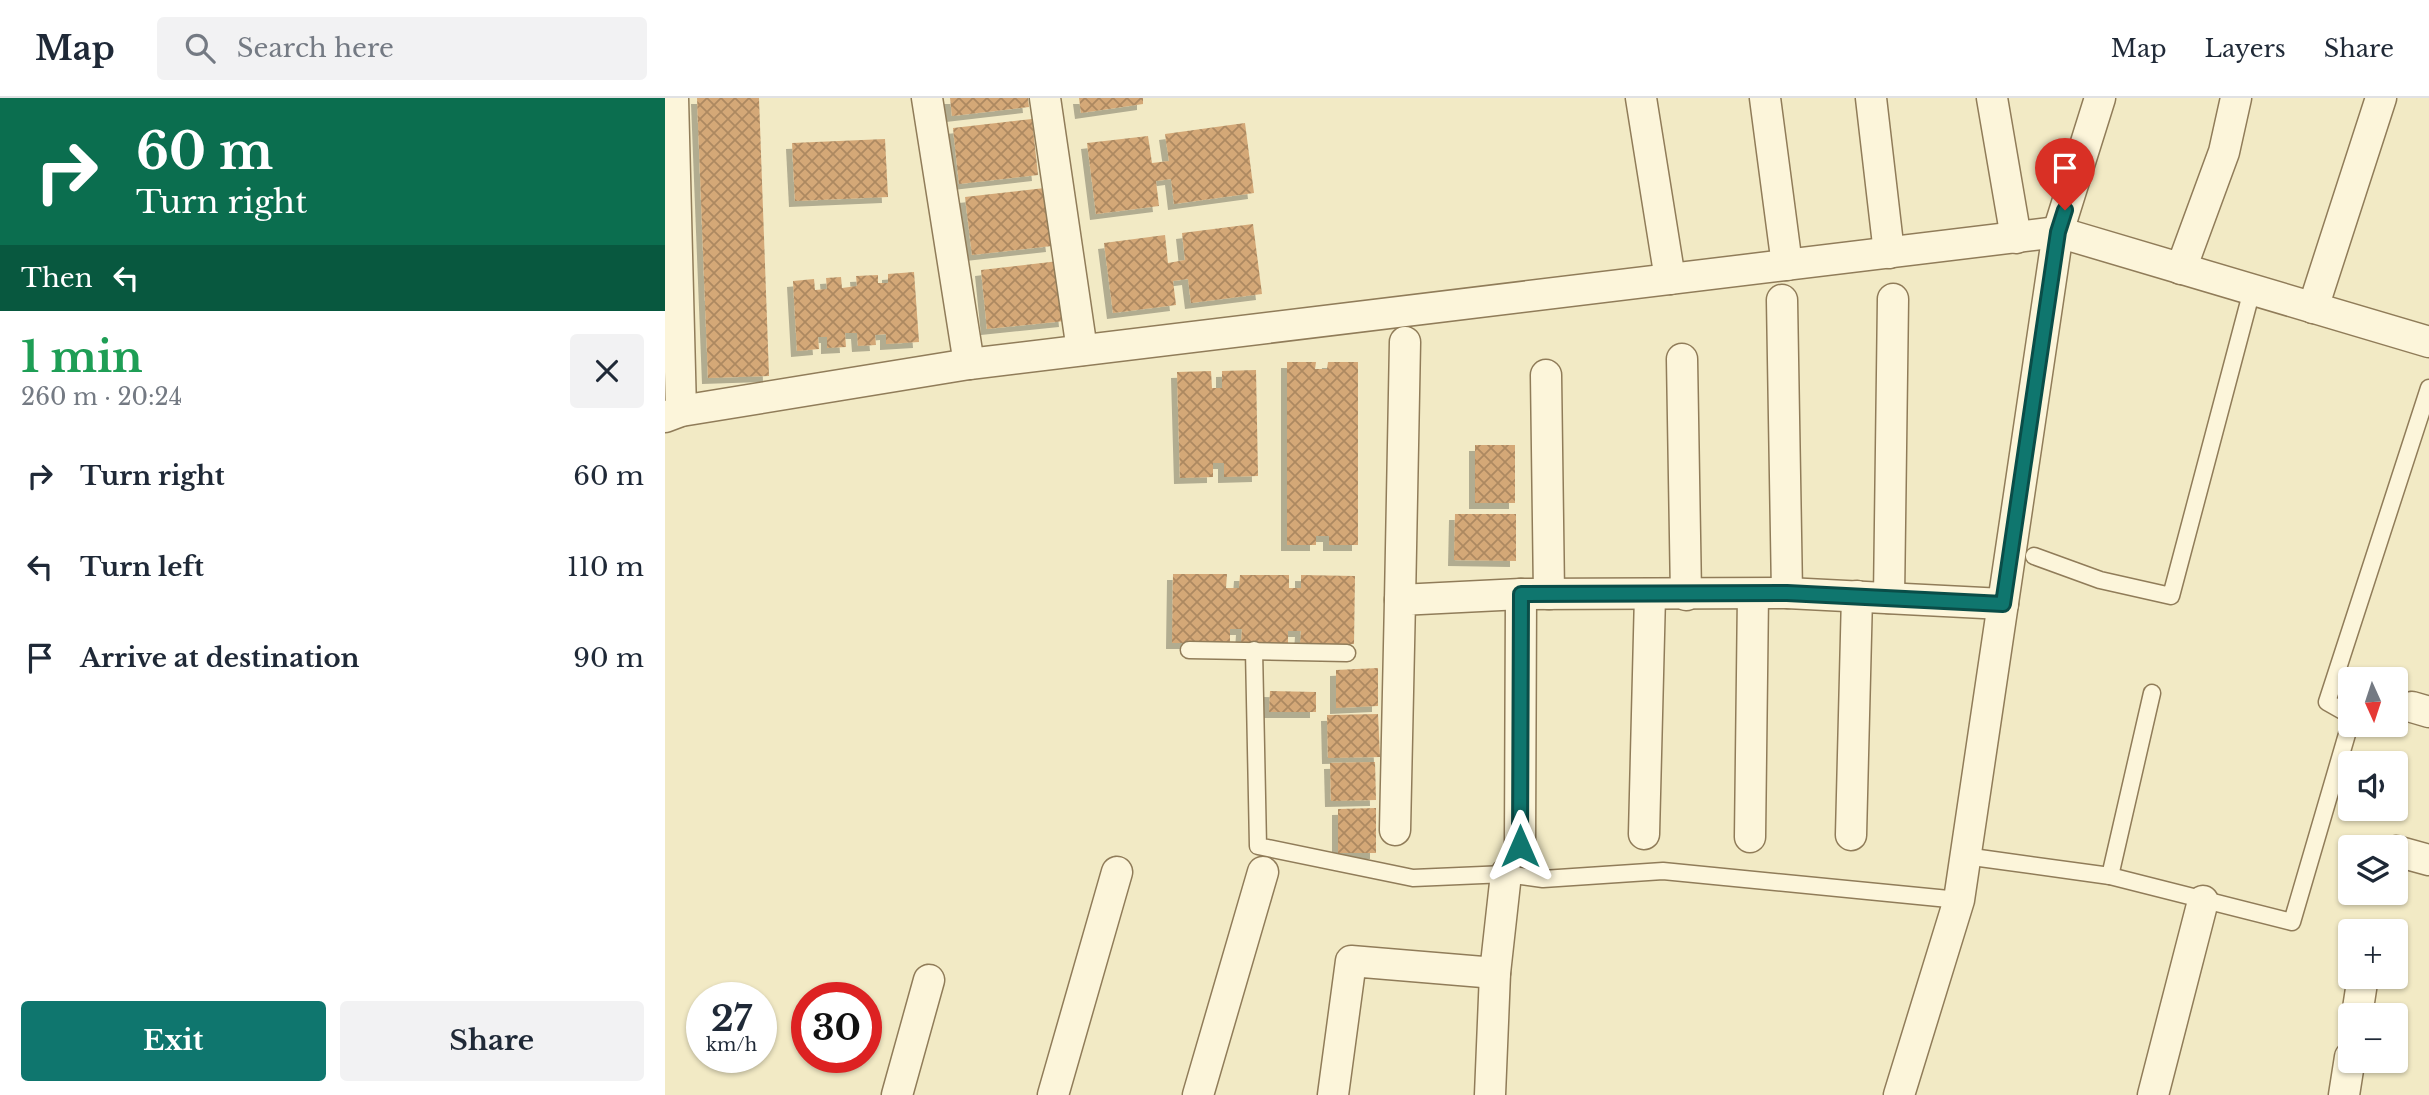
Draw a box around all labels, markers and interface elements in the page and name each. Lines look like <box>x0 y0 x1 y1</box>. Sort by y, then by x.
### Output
search box <box>157 17 647 80</box>
text: Map <box>35 28 115 69</box>
icon: search <box>181 29 219 67</box>
text: Search here <box>237 32 394 64</box>
text: Map <box>2111 34 2167 63</box>
text: Layers <box>2205 34 2286 63</box>
text: Share <box>2324 34 2394 63</box>
text: 60 m <box>136 121 273 182</box>
icon: right <box>21 126 112 217</box>
pin <box>2035 138 2095 210</box>
icon: arrive <box>2046 149 2084 187</box>
text: Turn right <box>136 182 307 222</box>
icon: left <box>107 259 145 297</box>
text: Then <box>21 262 93 294</box>
text: 1 min <box>21 331 143 383</box>
button: close <box>570 334 644 408</box>
text: 260 m · 20:24 <box>21 383 182 411</box>
icon: right <box>21 457 59 495</box>
text: Turn right <box>80 460 225 492</box>
text: 60 m <box>573 460 644 492</box>
icon: left <box>21 548 59 586</box>
text: Turn left <box>80 551 204 583</box>
text: 110 m <box>567 551 644 583</box>
icon: arrive <box>21 639 59 677</box>
text: Arrive at destination <box>80 642 360 674</box>
text: 90 m <box>573 642 644 674</box>
north arrow <box>2338 667 2408 737</box>
map controls <box>2338 667 2408 1073</box>
button: sound <box>2338 751 2408 821</box>
position arrow <box>1483 809 1557 883</box>
button: layers <box>2338 835 2408 905</box>
button: + <box>2338 919 2408 989</box>
speed limit sign: 30 <box>791 982 882 1073</box>
text: 27 <box>711 997 752 1040</box>
button: Exit <box>21 1001 326 1081</box>
button: Share <box>340 1001 644 1081</box>
button: − <box>2338 1003 2408 1073</box>
text: km/h <box>706 1034 757 1056</box>

